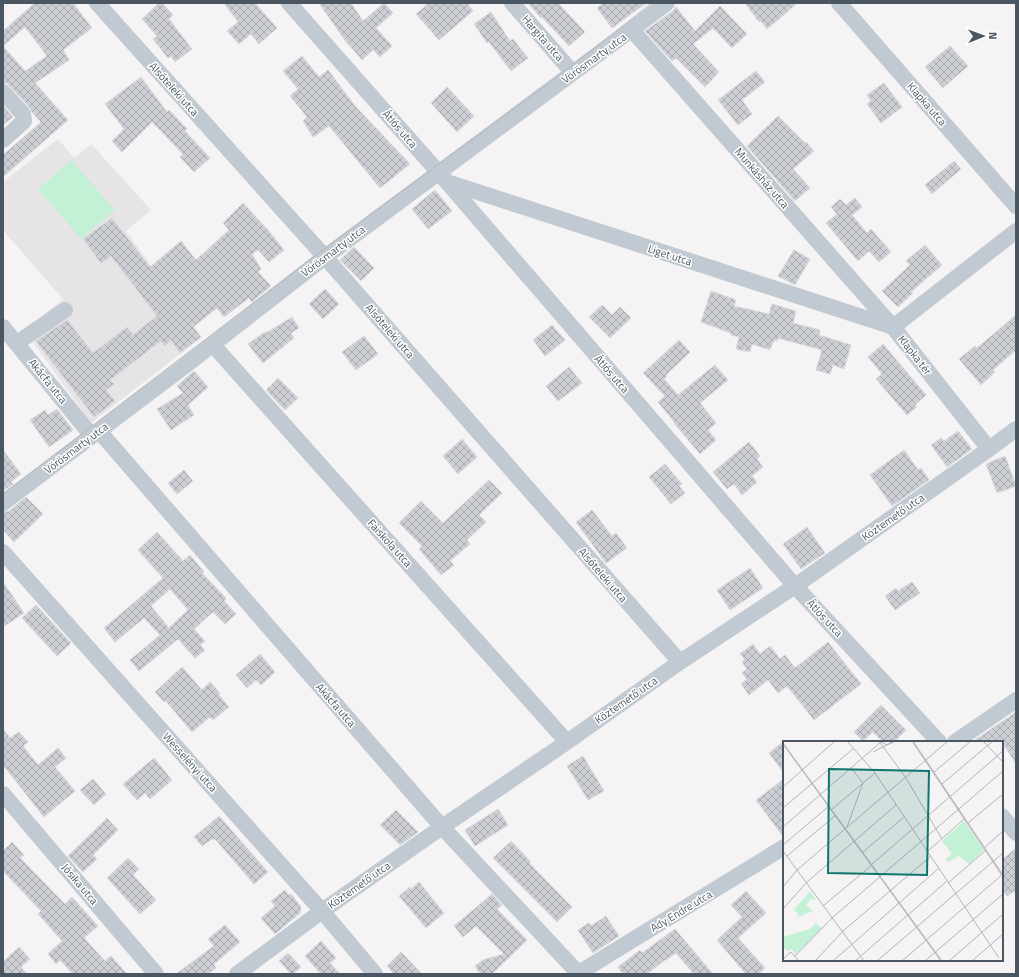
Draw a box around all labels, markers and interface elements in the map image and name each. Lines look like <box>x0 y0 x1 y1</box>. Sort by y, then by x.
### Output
street label: Hargita utca <box>518 11 568 65</box>
north arrow <box>963 16 1003 56</box>
street label: Vörösmarty utca <box>558 29 630 87</box>
text: N <box>985 32 1001 40</box>
street label: Alsóteleki utca <box>145 59 203 120</box>
street label: Klapka utca <box>903 79 951 130</box>
street label: Átlós utca <box>379 106 421 152</box>
street label: Munkásház utca <box>731 144 793 212</box>
street label: Vörösmarty utca <box>298 221 369 280</box>
street label: Liget utca <box>646 240 694 270</box>
street label: Alsóteleki utca <box>362 300 419 362</box>
street label: Klapka tér <box>894 332 936 378</box>
street label: Átlós utca <box>591 351 633 397</box>
street label: Akácfa utca <box>25 355 71 407</box>
street label: Vörösmarty utca <box>41 418 112 477</box>
street label: Köztemető utca <box>858 489 928 545</box>
street label: Faiskola utca <box>364 515 416 571</box>
street label: Alsóteleki utca <box>575 544 632 606</box>
street label: Átlós utca <box>803 596 847 641</box>
street label: Köztemető utca <box>591 672 661 728</box>
street label: Akácfa utca <box>312 679 360 731</box>
street label: Wesselényi utca <box>159 729 221 796</box>
inset map <box>783 741 1003 961</box>
street label: Köztemető utca <box>324 857 394 913</box>
street label: Jósika utca <box>58 860 102 909</box>
street label: Ady Endre utca <box>647 886 715 936</box>

